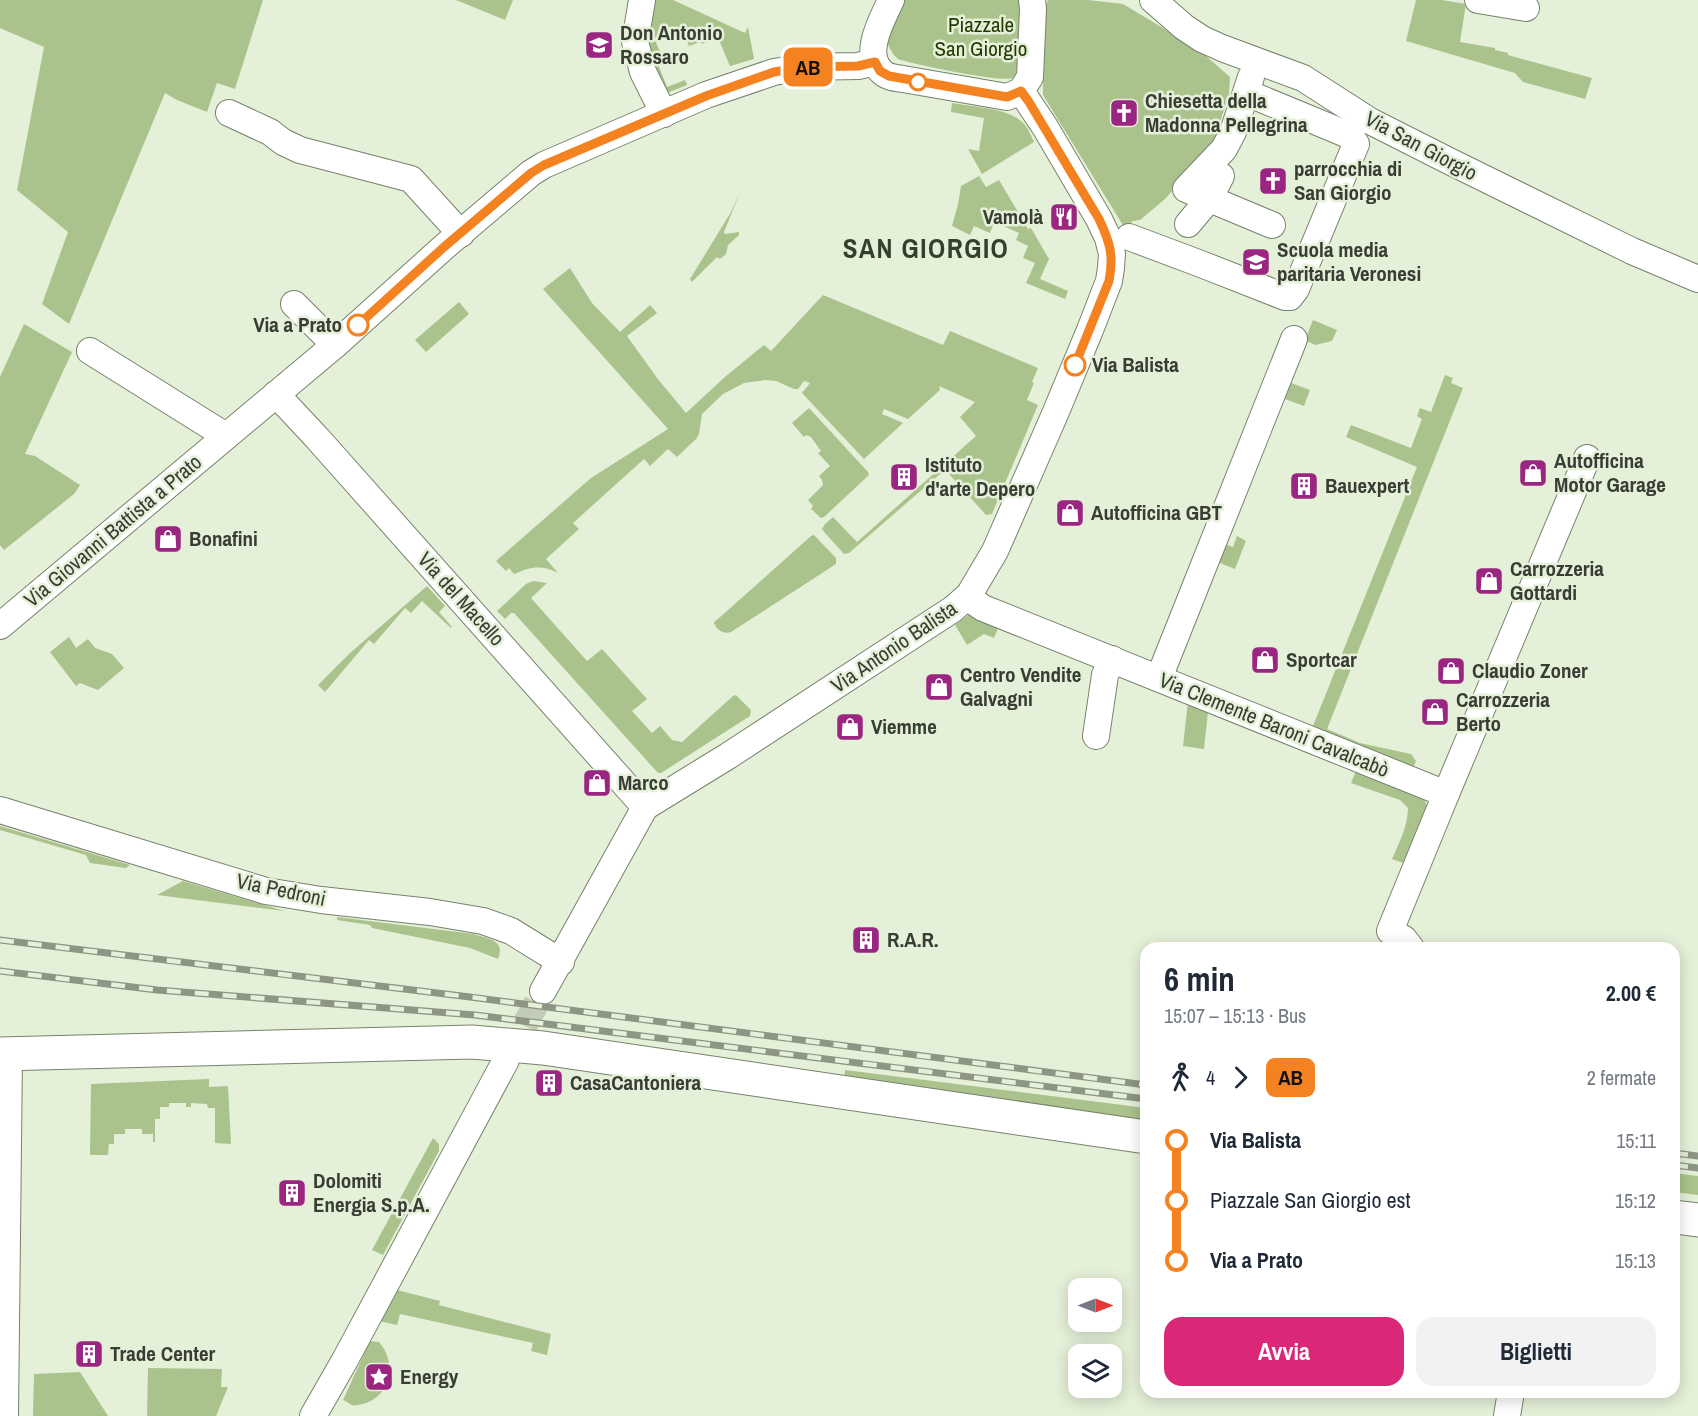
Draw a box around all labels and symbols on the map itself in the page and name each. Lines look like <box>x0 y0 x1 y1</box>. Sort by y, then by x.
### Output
park label: Piazzale San Giorgio <box>935 10 1027 63</box>
place label: Don Antonio Rossaro <box>620 18 723 71</box>
school or university icon: Don Antonio Rossaro <box>583 29 615 61</box>
line badge: AB <box>781 48 835 86</box>
unlabelled marker <box>909 73 927 91</box>
place label: Chiesetta della Madonna Pellegrina <box>1145 86 1308 139</box>
church icon: Chiesetta della Madonna Pellegrina <box>1108 97 1140 129</box>
street label: Via San Giorgio <box>1360 104 1482 187</box>
place label: parrocchia di San Giorgio <box>1294 154 1402 207</box>
church icon: parrocchia di San Giorgio <box>1257 165 1289 197</box>
restaurant icon: Vamolà <box>1048 201 1080 233</box>
place label: Vamolà <box>983 202 1043 231</box>
district label: SAN GIORGIO <box>843 230 1009 266</box>
place label: Scuola media paritaria Veronesi <box>1277 235 1421 288</box>
school or university icon: Scuola media paritaria Veronesi <box>1240 246 1272 278</box>
place label: Via a Prato <box>253 310 342 339</box>
marker: Via a Prato <box>347 314 369 336</box>
place label: Via Balista <box>1092 350 1179 379</box>
marker: Via Balista <box>1064 354 1086 376</box>
place label: Autofficina Motor Garage <box>1554 446 1666 499</box>
street label: Via Giovanni Battista a Prato <box>18 448 208 614</box>
place label: Istituto d'arte Depero <box>925 450 1035 503</box>
shop icon: Autofficina Motor Garage <box>1517 457 1549 489</box>
building icon: Istituto d'arte Depero <box>888 461 920 493</box>
building icon: Bauexpert <box>1288 470 1320 502</box>
place label: Bauexpert <box>1325 471 1409 500</box>
shop icon: Autofficina GBT <box>1054 497 1086 529</box>
place label: Autofficina GBT <box>1091 498 1223 527</box>
shop icon: Bonafini <box>152 523 184 555</box>
place label: Bonafini <box>189 524 258 553</box>
street label: Via del Macello <box>411 545 511 652</box>
place label: Carrozzeria Gottardi <box>1510 554 1604 607</box>
shop icon: Carrozzeria Gottardi <box>1473 565 1505 597</box>
street label: Via Antonio Balista <box>825 593 963 699</box>
shop icon: Sportcar <box>1249 644 1281 676</box>
place label: Sportcar <box>1286 645 1357 674</box>
shop icon: Claudio Zoner <box>1435 655 1467 687</box>
place label: Claudio Zoner <box>1472 656 1588 685</box>
place label: Centro Vendite Galvagni <box>960 660 1081 713</box>
street label: Via Clemente Baroni Cavalcabò <box>1155 665 1394 784</box>
shop icon: Centro Vendite Galvagni <box>923 671 955 703</box>
place label: Carrozzeria Berto <box>1456 685 1550 738</box>
shop icon: Carrozzeria Berto <box>1419 696 1451 728</box>
shop icon: Viemme <box>834 711 866 743</box>
place label: Viemme <box>871 712 937 741</box>
shop icon: Marco <box>581 767 613 799</box>
place label: Marco <box>618 768 669 797</box>
street label: Via Pedroni <box>234 866 328 913</box>
building icon: R.A.R. <box>850 924 882 956</box>
place label: R.A.R. <box>887 925 939 954</box>
building icon: CasaCantoniera <box>533 1067 565 1099</box>
place label: CasaCantoniera <box>570 1068 702 1097</box>
place label: Dolomiti Energia S.p.A. <box>313 1166 430 1219</box>
building icon: Dolomiti Energia S.p.A. <box>276 1177 308 1209</box>
north arrow <box>1068 1278 1122 1332</box>
building icon: Trade Center <box>73 1338 105 1370</box>
place label: Trade Center <box>110 1339 216 1368</box>
place icon: Energy <box>363 1361 395 1393</box>
place label: Energy <box>400 1362 459 1391</box>

